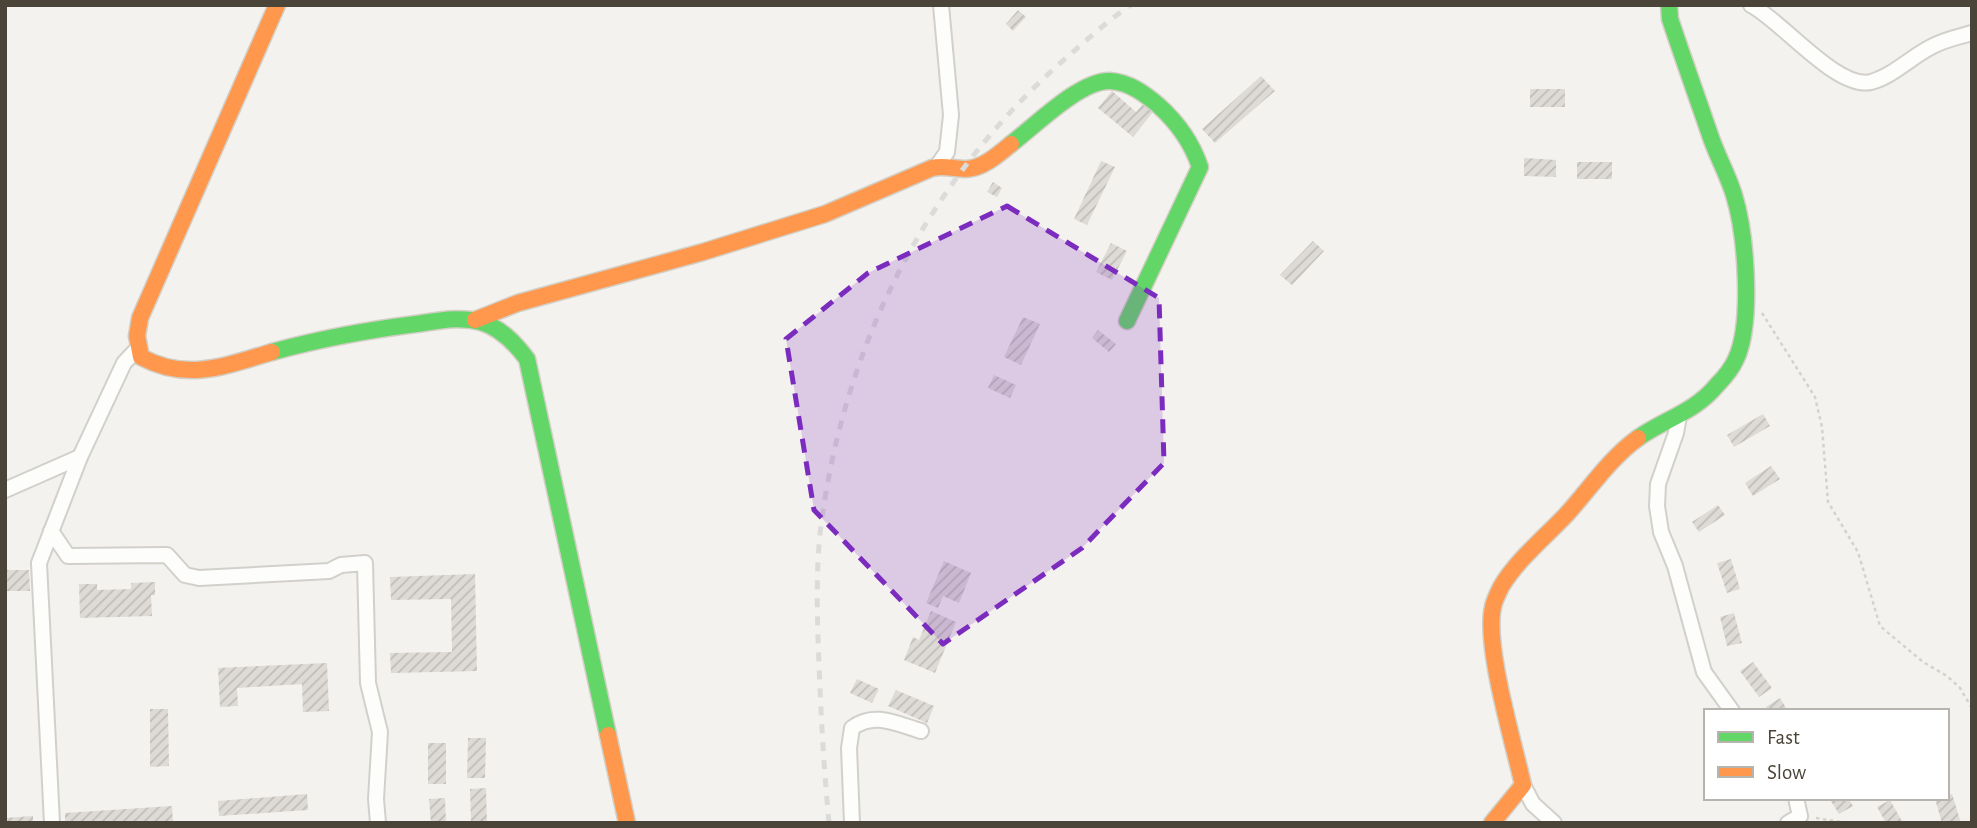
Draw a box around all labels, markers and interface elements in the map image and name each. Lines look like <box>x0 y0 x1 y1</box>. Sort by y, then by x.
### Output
legend <box>1704 709 1949 800</box>
text: Fast <box>1767 727 1800 748</box>
text: Slow <box>1767 762 1806 783</box>

